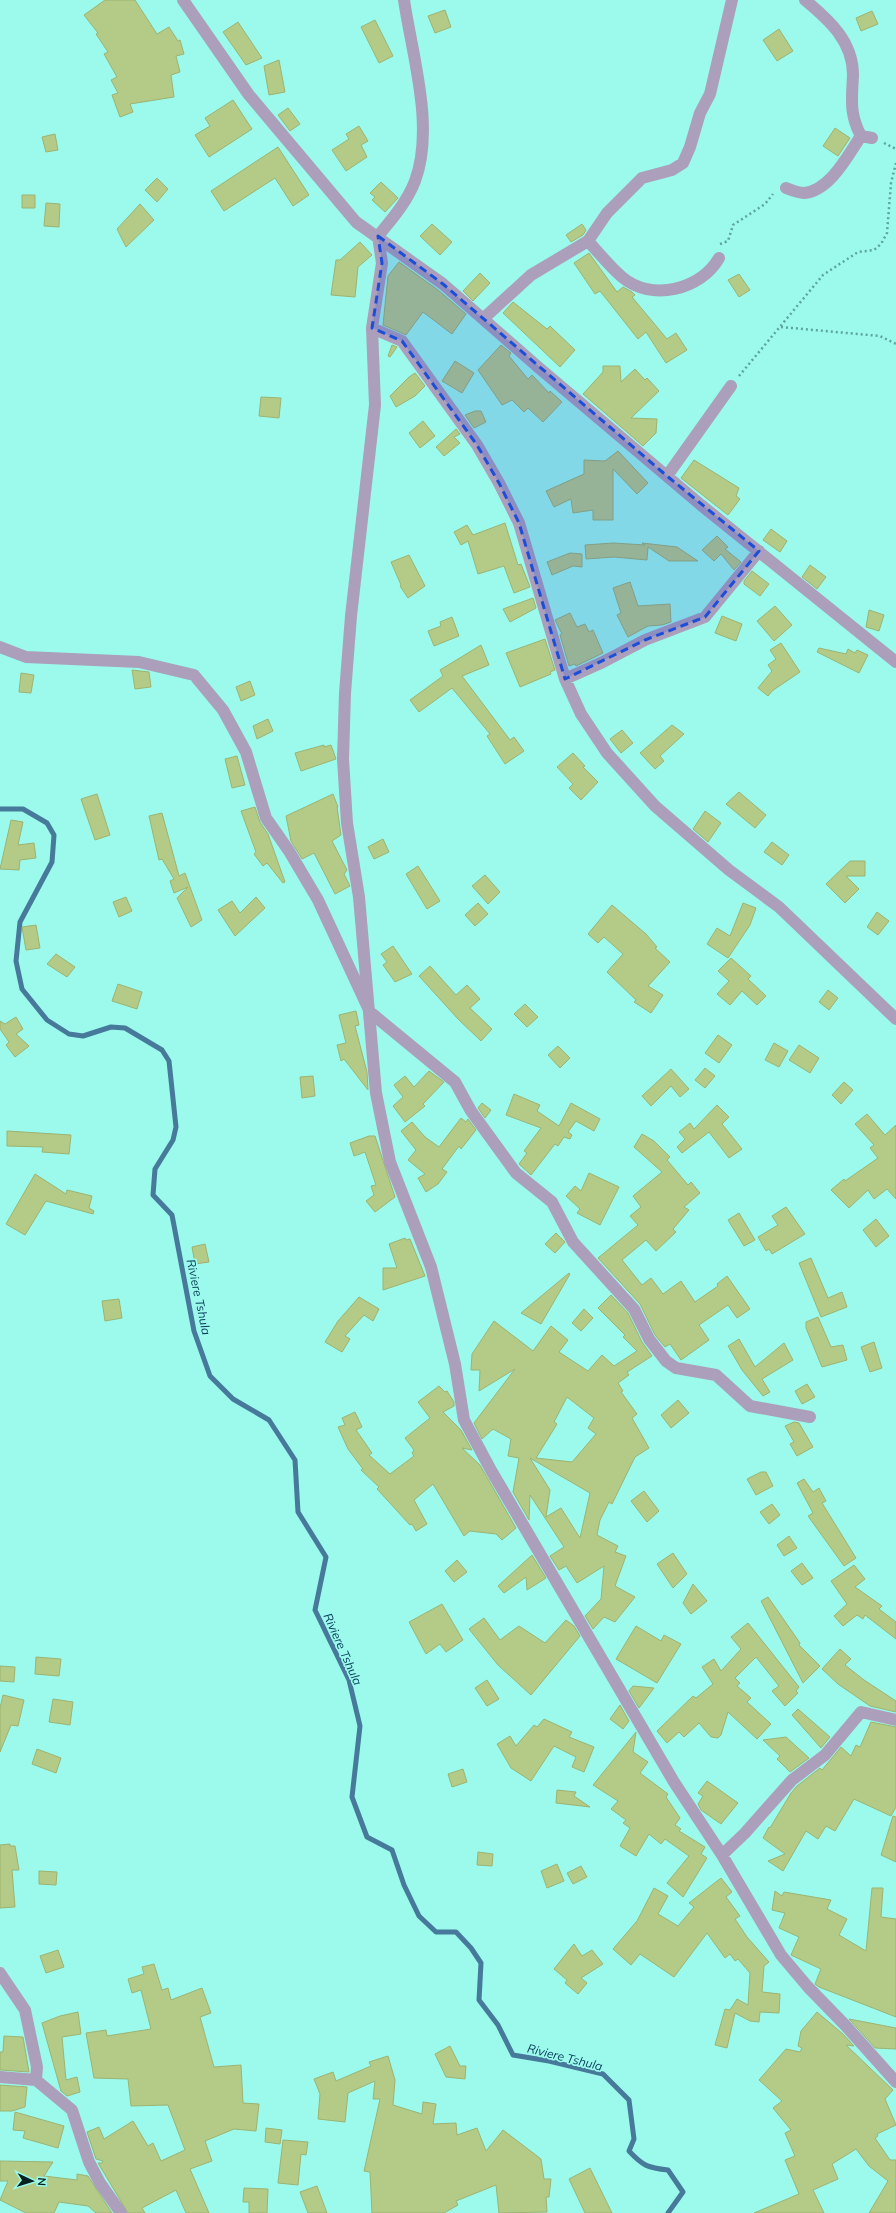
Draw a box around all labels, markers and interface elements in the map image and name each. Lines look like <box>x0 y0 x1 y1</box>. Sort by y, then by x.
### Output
water label: Riviere Tshula <box>184 1258 214 1336</box>
water label: Riviere Tshula <box>320 1611 366 1687</box>
water label: Riviere Tshula <box>526 2040 604 2074</box>
north arrow <box>12 2161 52 2201</box>
text: N <box>35 2177 49 2186</box>

